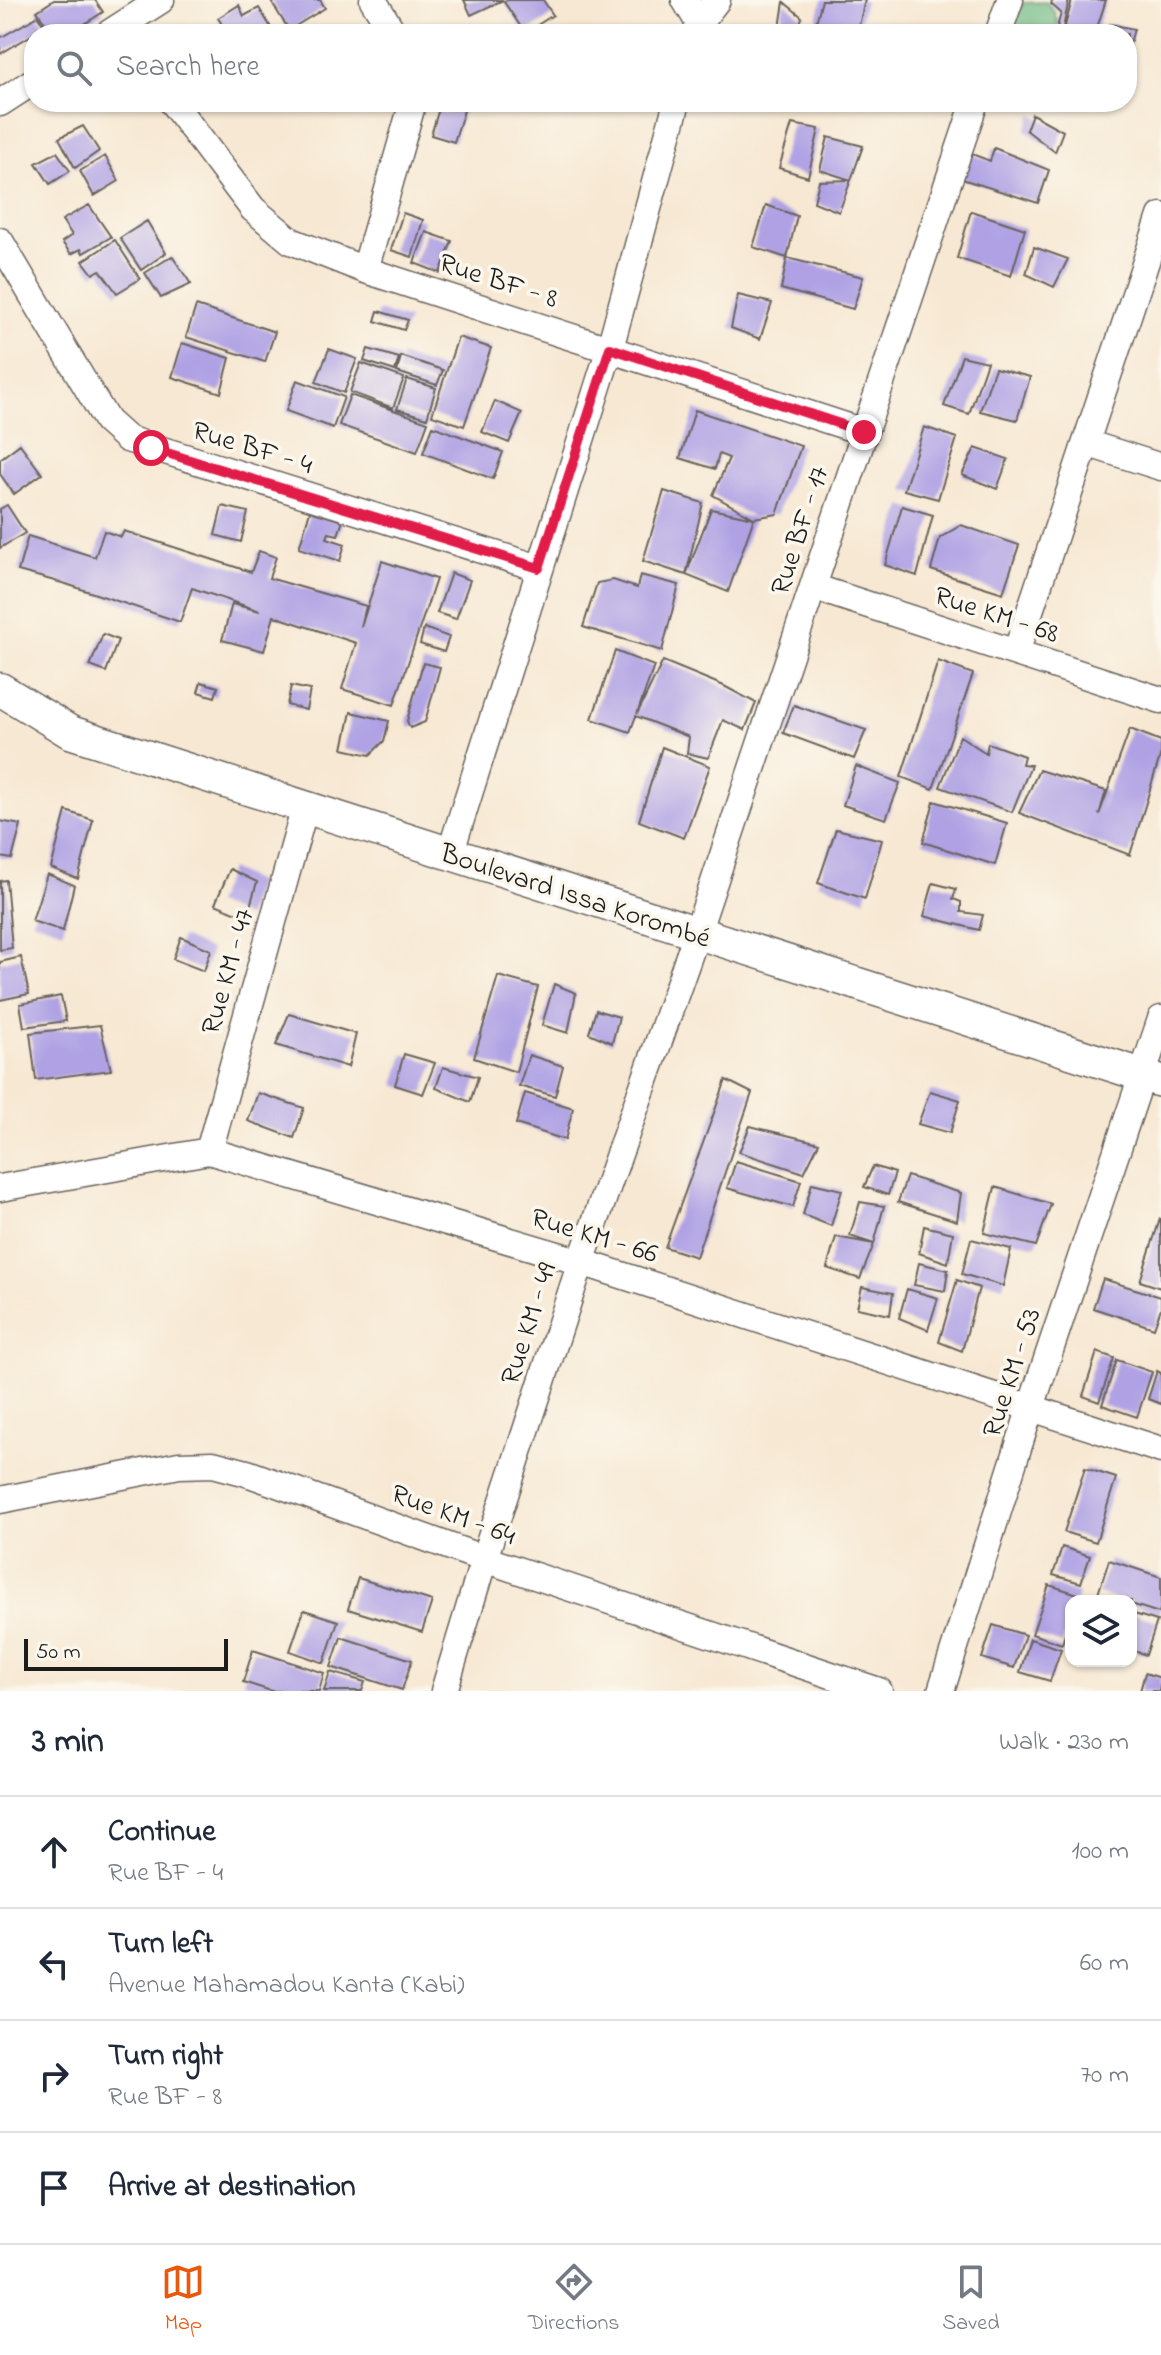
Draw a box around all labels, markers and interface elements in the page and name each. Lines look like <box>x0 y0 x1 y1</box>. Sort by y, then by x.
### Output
search box <box>24 24 1137 112</box>
icon: search <box>52 46 96 90</box>
text: Search here <box>116 46 260 90</box>
street label: Rue BF - 8 <box>433 244 563 321</box>
street label: Rue BF - 4 <box>187 412 318 487</box>
route end <box>846 414 882 450</box>
route start <box>133 430 169 466</box>
street label: Rue BF - 17 <box>761 461 842 601</box>
street label: Rue KM - 68 <box>928 577 1064 656</box>
street label: Boulevard Issa Korombé <box>434 834 716 960</box>
street label: Rue KM - 47 <box>192 904 267 1040</box>
street label: Rue KM - 66 <box>525 1199 662 1276</box>
street label: Rue KM - 49 <box>491 1257 569 1390</box>
street label: Rue KM - 53 <box>973 1303 1053 1443</box>
street label: Rue KM - 64 <box>385 1475 521 1558</box>
map controls <box>1065 1595 1137 1667</box>
button: layers <box>1065 1595 1137 1667</box>
scale bar <box>24 1635 228 1671</box>
text: 50 m <box>36 1637 81 1669</box>
text: 3 min <box>32 1718 104 1768</box>
text: Walk · 230 m <box>999 1724 1129 1762</box>
text: Continue <box>108 1811 216 1855</box>
icon: ahead <box>32 1830 76 1874</box>
text: 100 m <box>1072 1833 1129 1871</box>
text: Rue BF - 4 <box>108 1855 223 1893</box>
text: Turn left <box>108 1923 213 1967</box>
icon: left <box>32 1942 76 1986</box>
text: 60 m <box>1080 1945 1129 1983</box>
text: Avenue Mahamadou Kanta (Kabi) <box>108 1967 464 2005</box>
text: Turn right <box>108 2035 223 2079</box>
icon: right <box>32 2054 76 2098</box>
text: 70 m <box>1080 2057 1129 2095</box>
text: Rue BF - 8 <box>108 2079 222 2117</box>
icon: arrive <box>32 2166 76 2210</box>
text: Arrive at destination <box>108 2166 356 2210</box>
tab: Map <box>161 2260 205 2340</box>
tab: Directions <box>528 2260 619 2340</box>
tab: Saved <box>942 2260 1000 2340</box>

